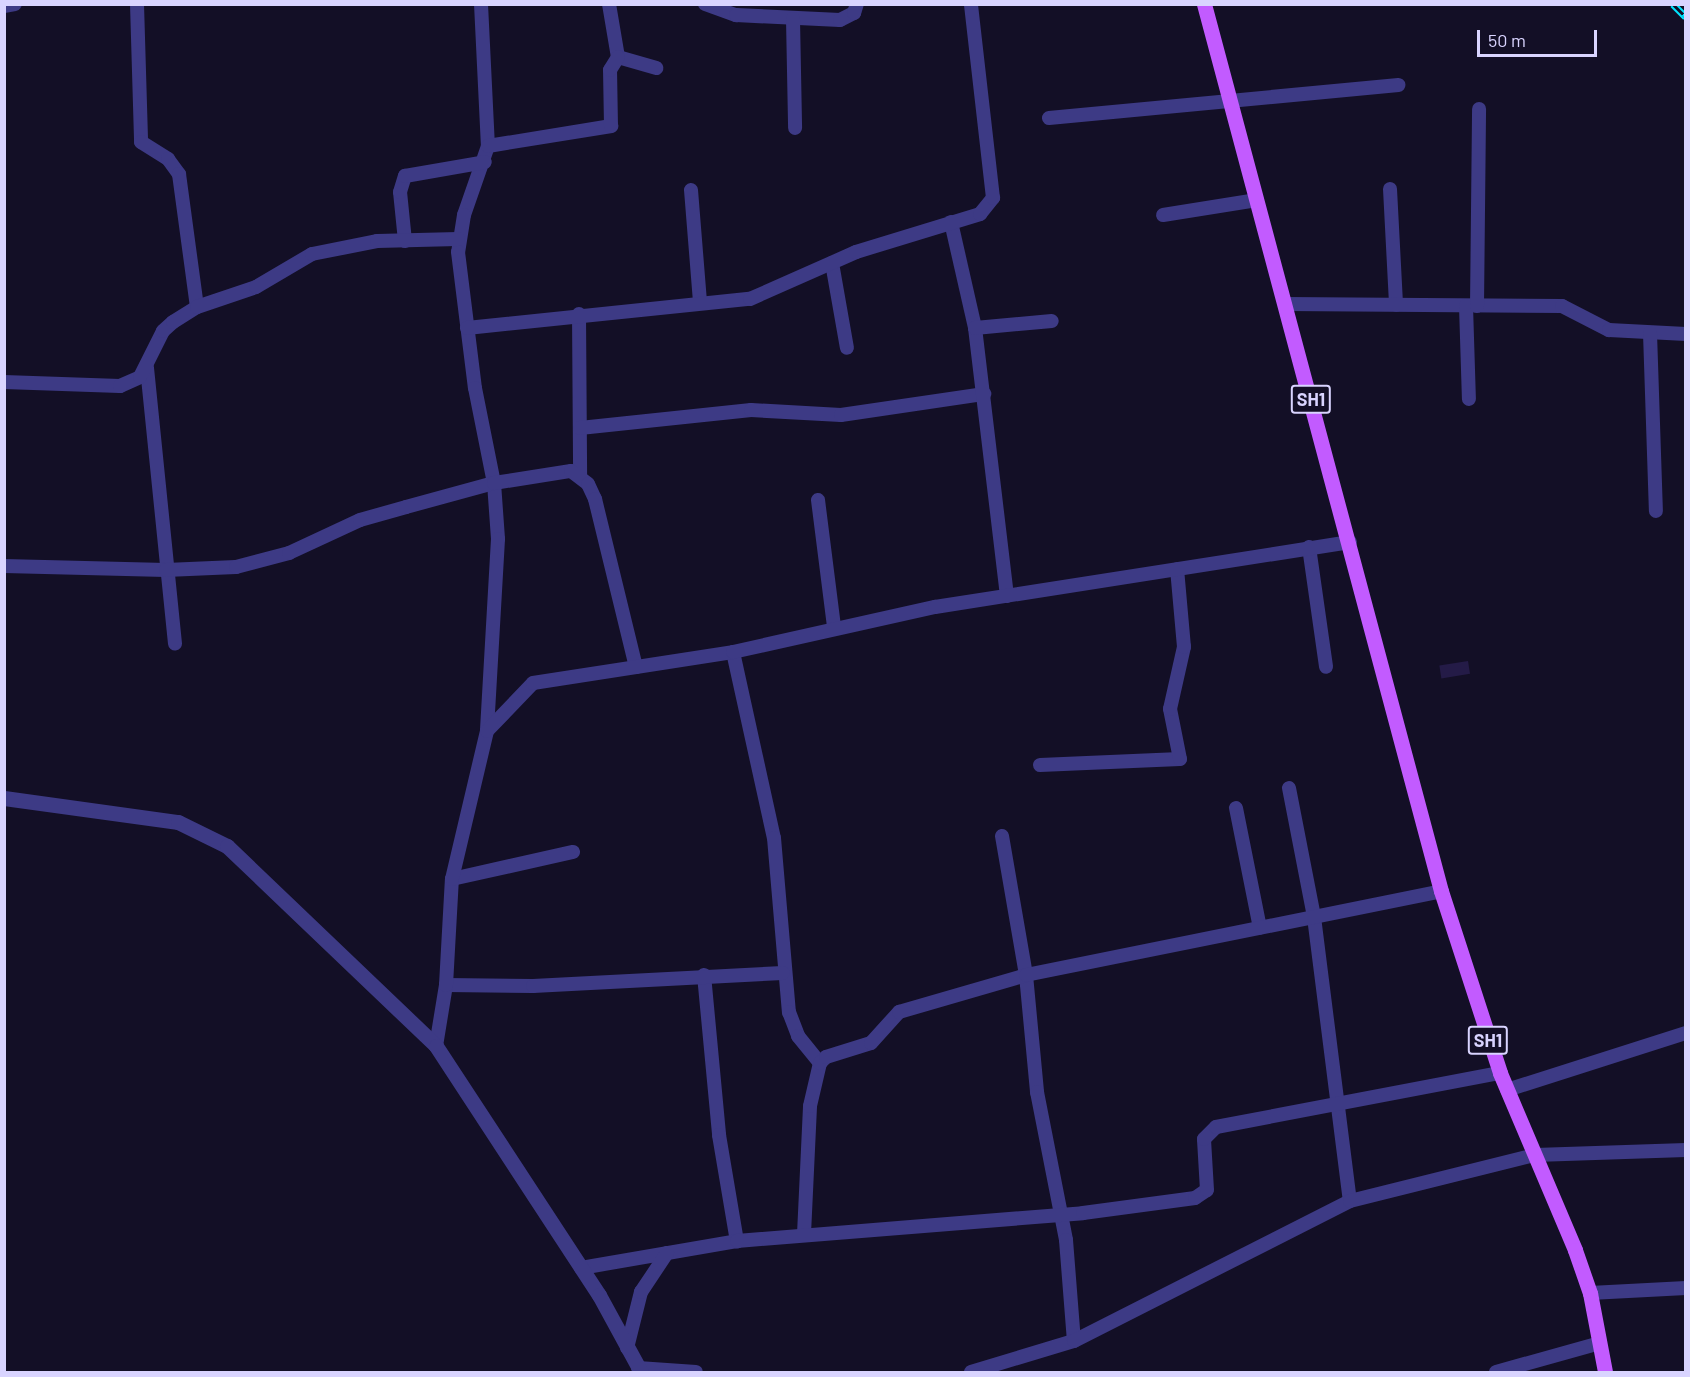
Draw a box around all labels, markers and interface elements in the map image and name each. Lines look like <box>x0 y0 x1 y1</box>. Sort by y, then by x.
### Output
scale bar <box>1480 18 1600 56</box>
text: 50 m <box>1488 29 1526 51</box>
road number: SH1 <box>1290 384 1332 414</box>
road number: SH1 <box>1467 1025 1509 1055</box>

